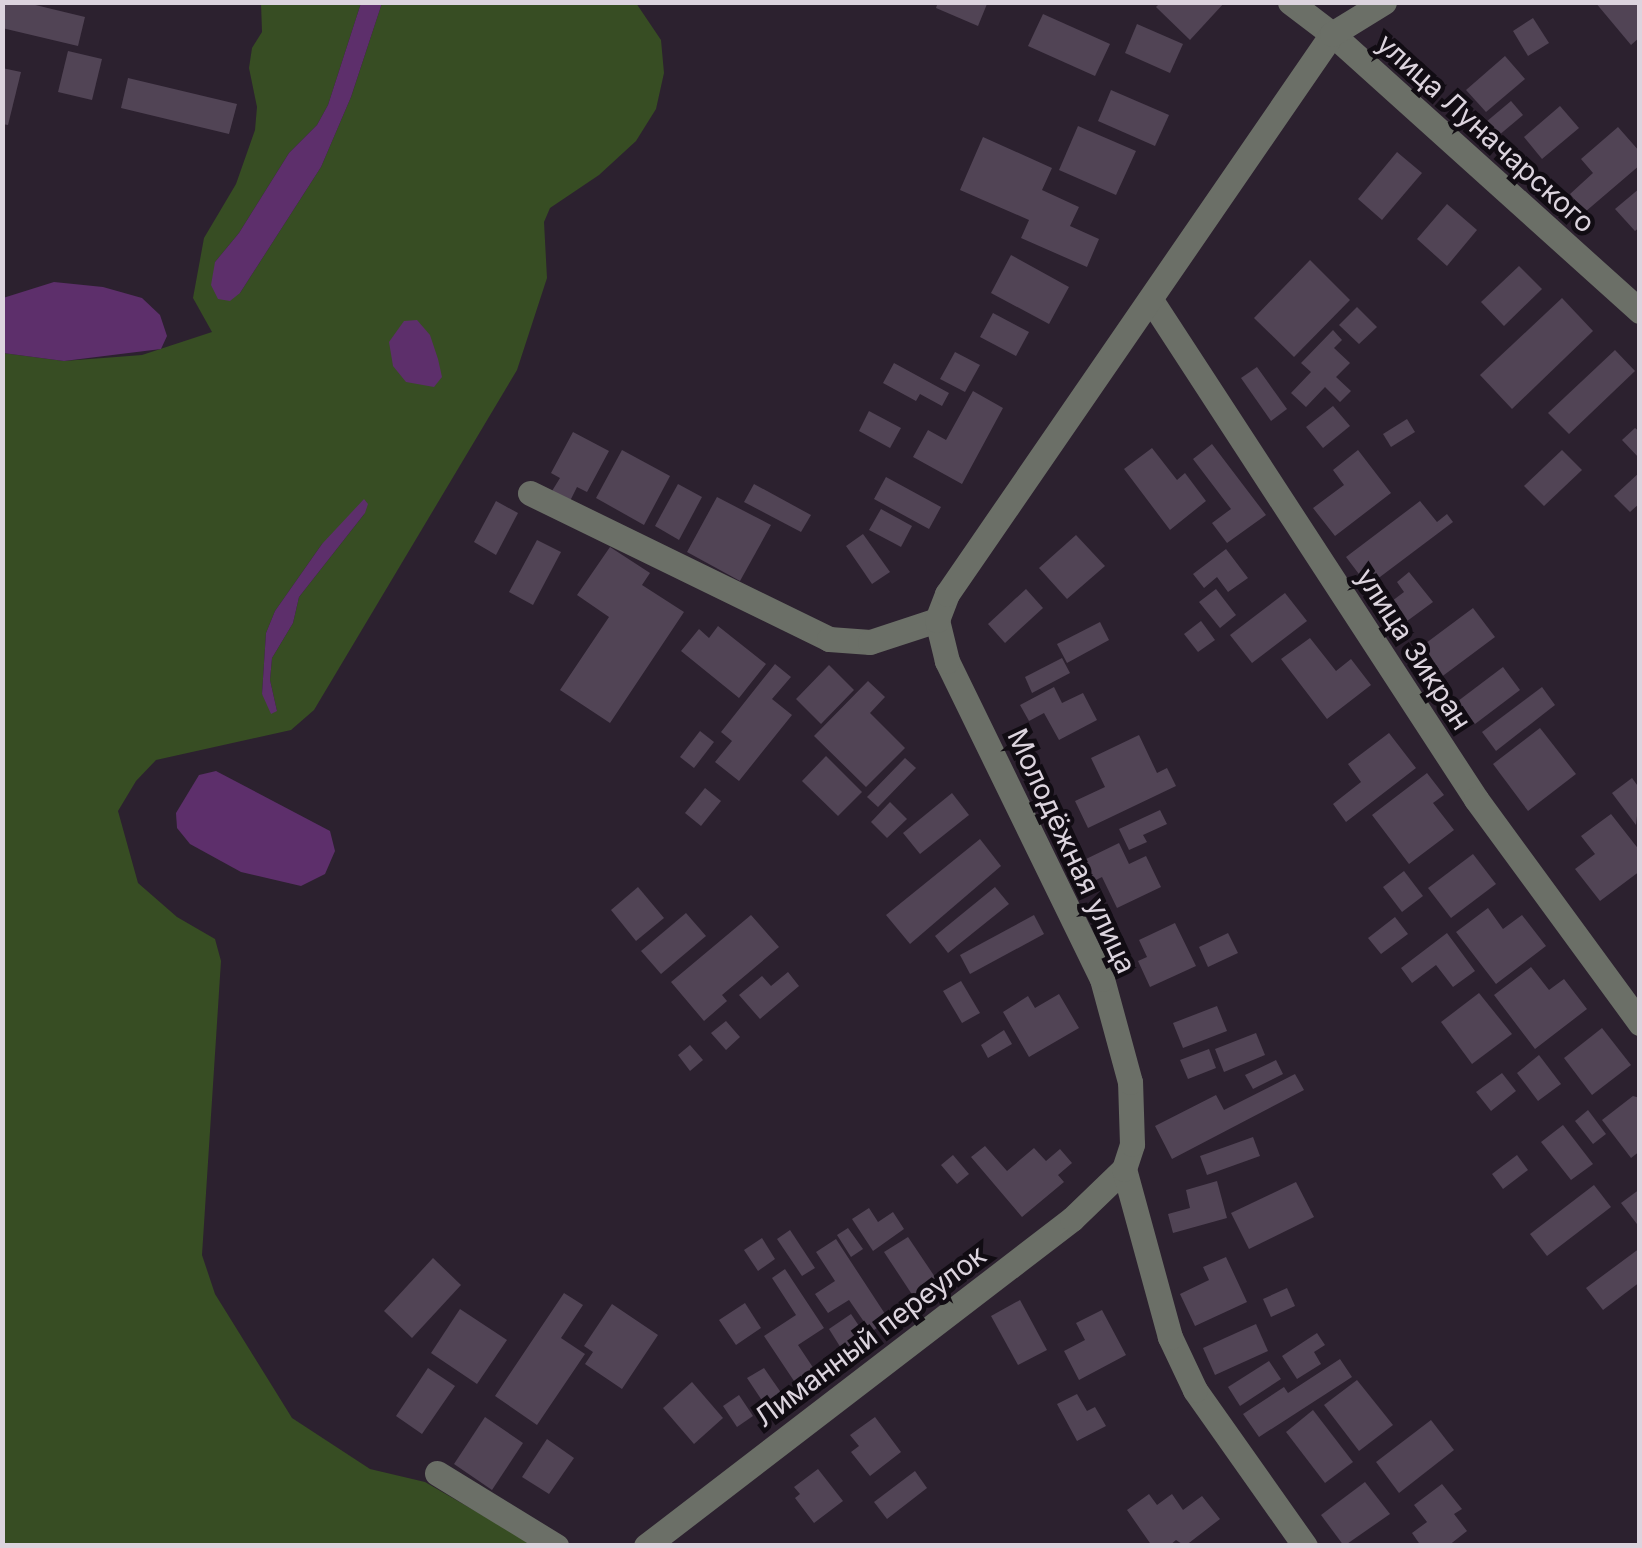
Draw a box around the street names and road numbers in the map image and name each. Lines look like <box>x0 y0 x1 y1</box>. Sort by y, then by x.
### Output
street label: улица Луначарского <box>1370 26 1602 240</box>
street label: улица Зикран <box>1349 562 1479 736</box>
street label: Молодёжная улица <box>1001 723 1143 979</box>
street label: Лиманный переулок <box>748 1238 992 1434</box>

